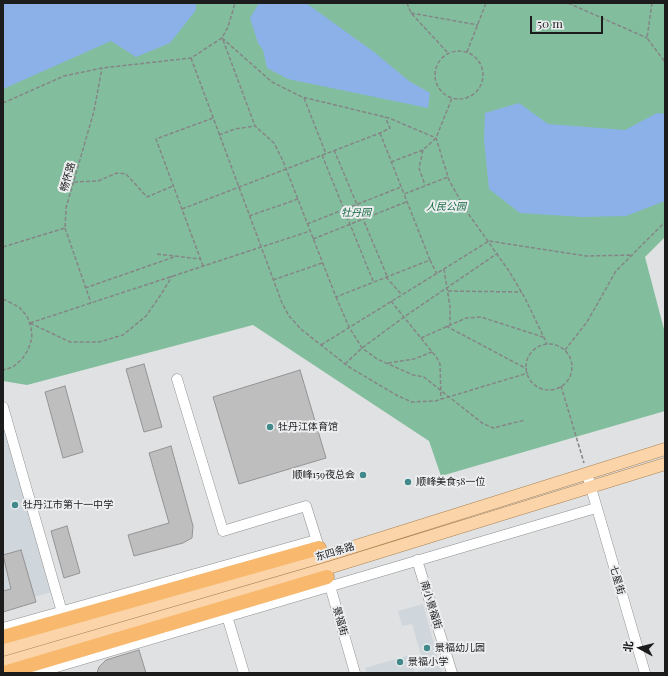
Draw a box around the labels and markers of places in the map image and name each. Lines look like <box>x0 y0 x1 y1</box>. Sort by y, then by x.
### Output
place label: 牡丹江体育馆 <box>278 421 338 433</box>
marker: 牡丹江体育馆 <box>265 422 275 432</box>
place label: 顺峰159夜总会 <box>292 469 355 481</box>
marker: 顺峰159夜总会 <box>358 470 368 480</box>
place label: 顺峰美食58一位 <box>416 476 485 488</box>
marker: 顺峰美食58一位 <box>403 477 413 487</box>
place label: 牡丹江市第十一中学 <box>23 499 113 511</box>
marker: 牡丹江市第十一中学 <box>10 500 20 510</box>
place label: 景福幼儿园 <box>435 642 485 654</box>
marker: 景福幼儿园 <box>422 643 432 653</box>
place label: 景福小学 <box>408 656 448 668</box>
marker: 景福小学 <box>395 657 405 667</box>

